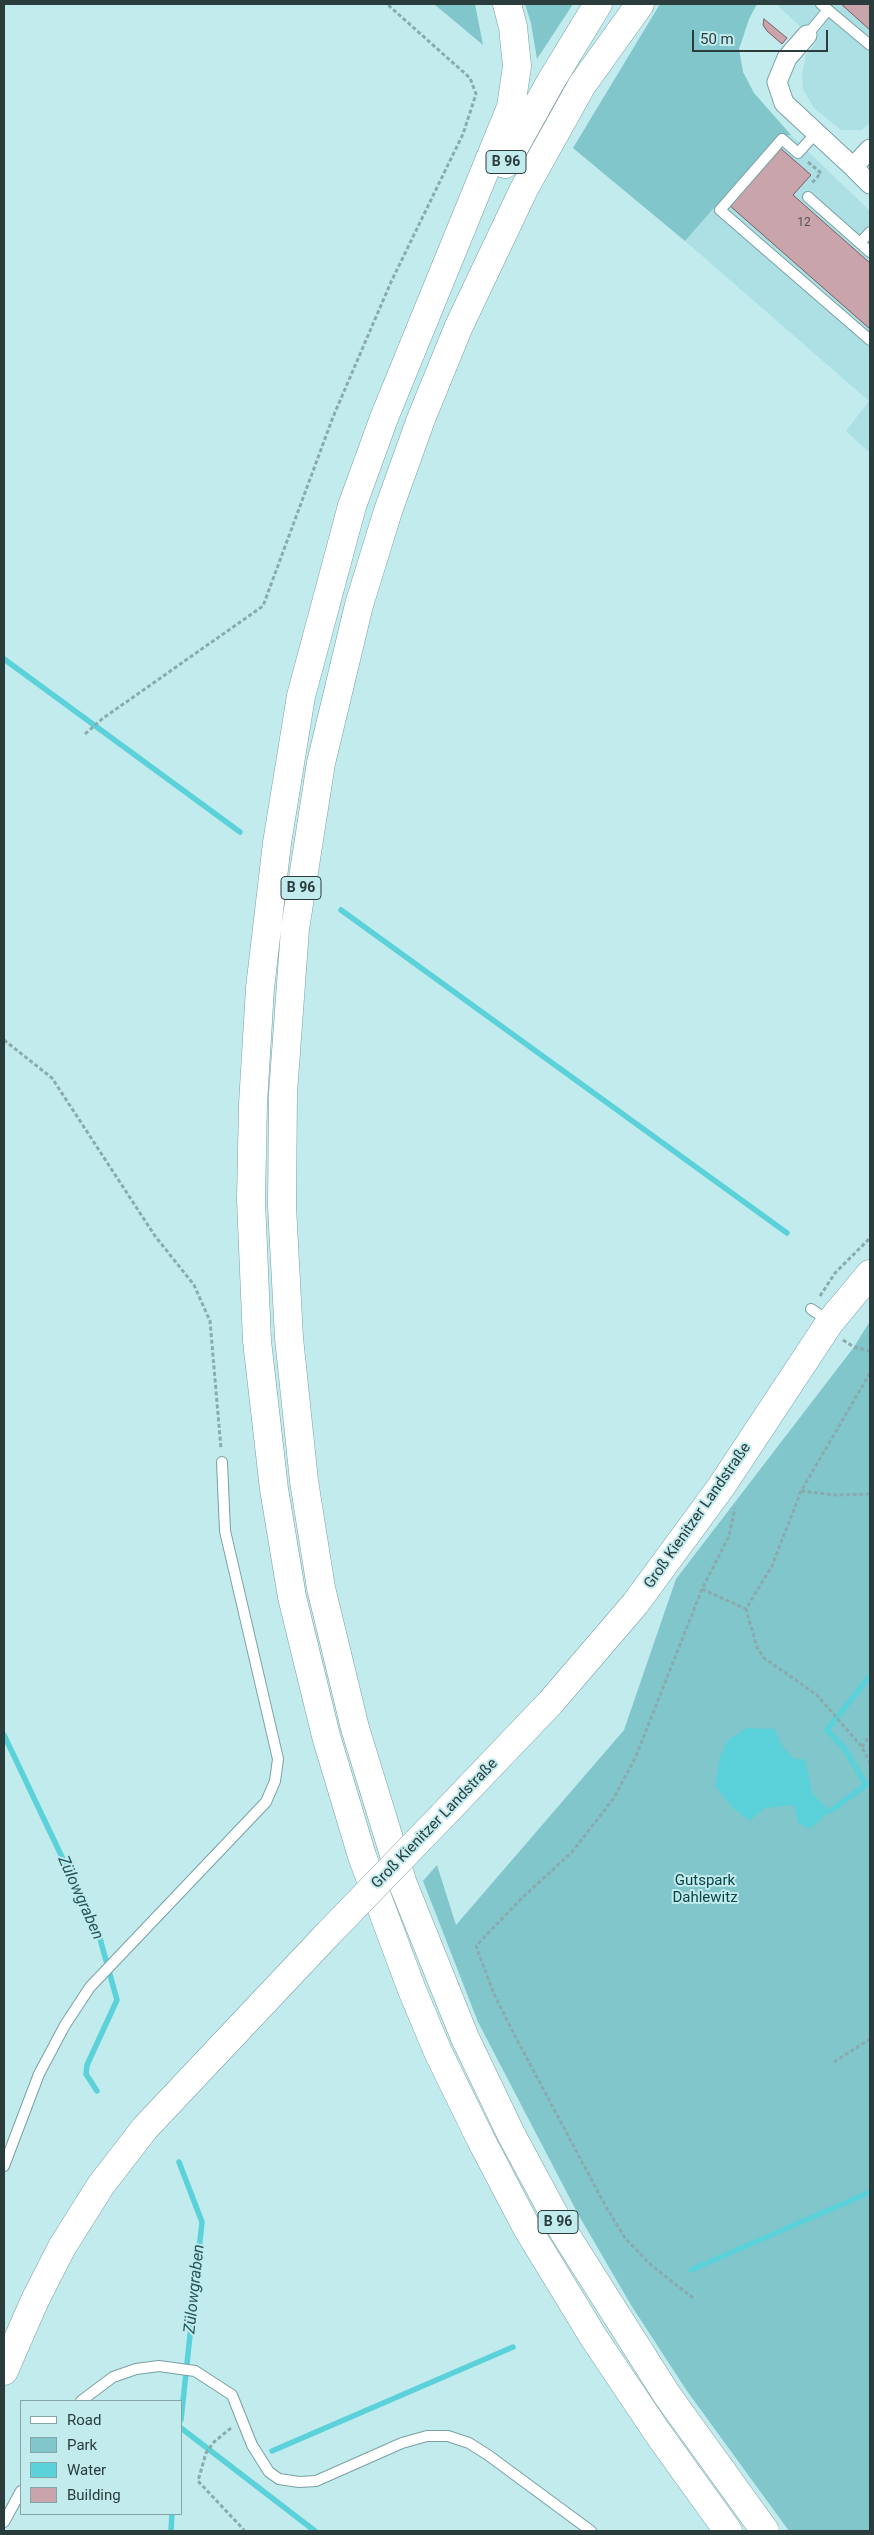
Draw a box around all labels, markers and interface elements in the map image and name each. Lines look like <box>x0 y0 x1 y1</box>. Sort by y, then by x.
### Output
scale bar <box>694 20 830 52</box>
text: 50 m <box>700 30 734 48</box>
road number: B 96 <box>486 150 526 173</box>
house number: 12 <box>797 216 811 230</box>
road number: B 96 <box>281 876 321 900</box>
street label: Groß Kienitzer Landstraße <box>641 1440 755 1592</box>
street label: Groß Kienitzer Landstraße <box>368 1755 502 1893</box>
water label: Zülowgraben <box>53 1853 107 1943</box>
park label: Gutspark Dahlewitz <box>672 1872 738 1907</box>
road number: B 96 <box>538 2210 578 2234</box>
water label: Zülowgraben <box>181 2243 209 2335</box>
legend <box>20 2400 182 2515</box>
text: Road <box>67 2411 101 2429</box>
text: Park <box>67 2436 97 2454</box>
text: Water <box>67 2461 106 2479</box>
text: Building <box>67 2486 121 2504</box>

